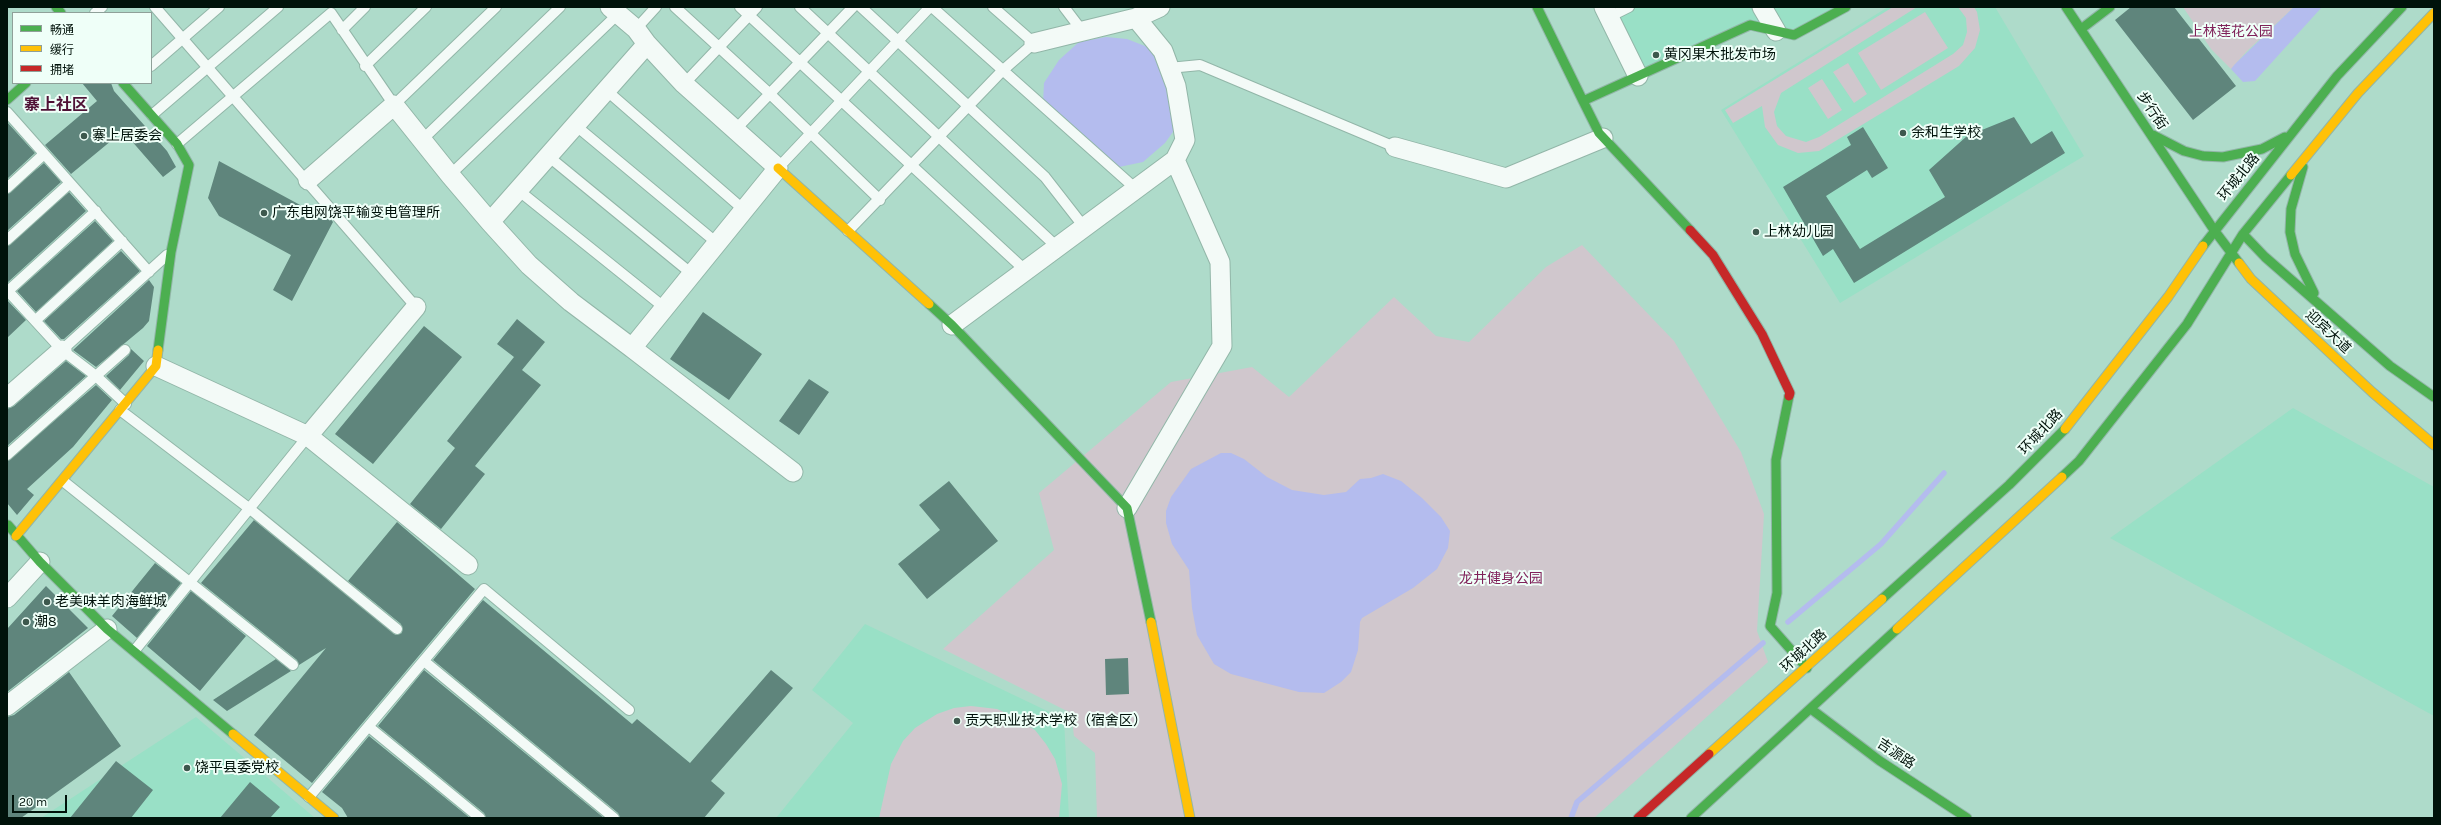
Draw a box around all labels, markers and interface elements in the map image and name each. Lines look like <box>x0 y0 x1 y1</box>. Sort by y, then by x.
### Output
legend <box>12 12 152 84</box>
text: 畅通 <box>50 23 74 37</box>
park label: 上林莲花公园 <box>2189 24 2273 40</box>
text: 缓行 <box>50 43 74 57</box>
place label: 黄冈果木批发市场 <box>1664 47 1776 63</box>
marker: 黄冈果木批发市场 <box>1651 50 1661 60</box>
text: 拥堵 <box>50 63 74 77</box>
street label: 步行街 <box>2133 89 2171 133</box>
district label: 寨上社区 <box>24 95 88 115</box>
place label: 余和生学校 <box>1911 125 1981 141</box>
place label: 寨上居委会 <box>92 128 162 144</box>
marker: 余和生学校 <box>1898 128 1908 138</box>
marker: 寨上居委会 <box>79 131 89 141</box>
street label: 环城北路 <box>2215 150 2263 204</box>
place label: 广东电网饶平输变电管理所 <box>272 205 440 221</box>
marker: 广东电网饶平输变电管理所 <box>259 208 269 218</box>
place label: 上林幼儿园 <box>1764 224 1834 240</box>
marker: 上林幼儿园 <box>1751 227 1761 237</box>
street label: 迎宾大道 <box>2302 307 2354 357</box>
street label: 环城北路 <box>2016 406 2066 458</box>
park label: 龙井健身公园 <box>1459 571 1543 587</box>
place label: 老美味羊肉海鲜城 <box>55 594 167 610</box>
marker: 老美味羊肉海鲜城 <box>42 597 52 607</box>
place label: 潮8 <box>34 614 57 630</box>
marker: 潮8 <box>21 617 31 627</box>
street label: 环城北路 <box>1778 626 1830 676</box>
place label: 贡天职业技术学校（宿舍区） <box>965 713 1147 729</box>
marker: 贡天职业技术学校（宿舍区） <box>952 716 962 726</box>
street label: 吉源路 <box>1874 735 1918 773</box>
place label: 饶平县委党校 <box>195 760 279 776</box>
marker: 饶平县委党校 <box>182 763 192 773</box>
scale bar <box>14 787 69 813</box>
text: 20 m <box>19 795 47 809</box>

